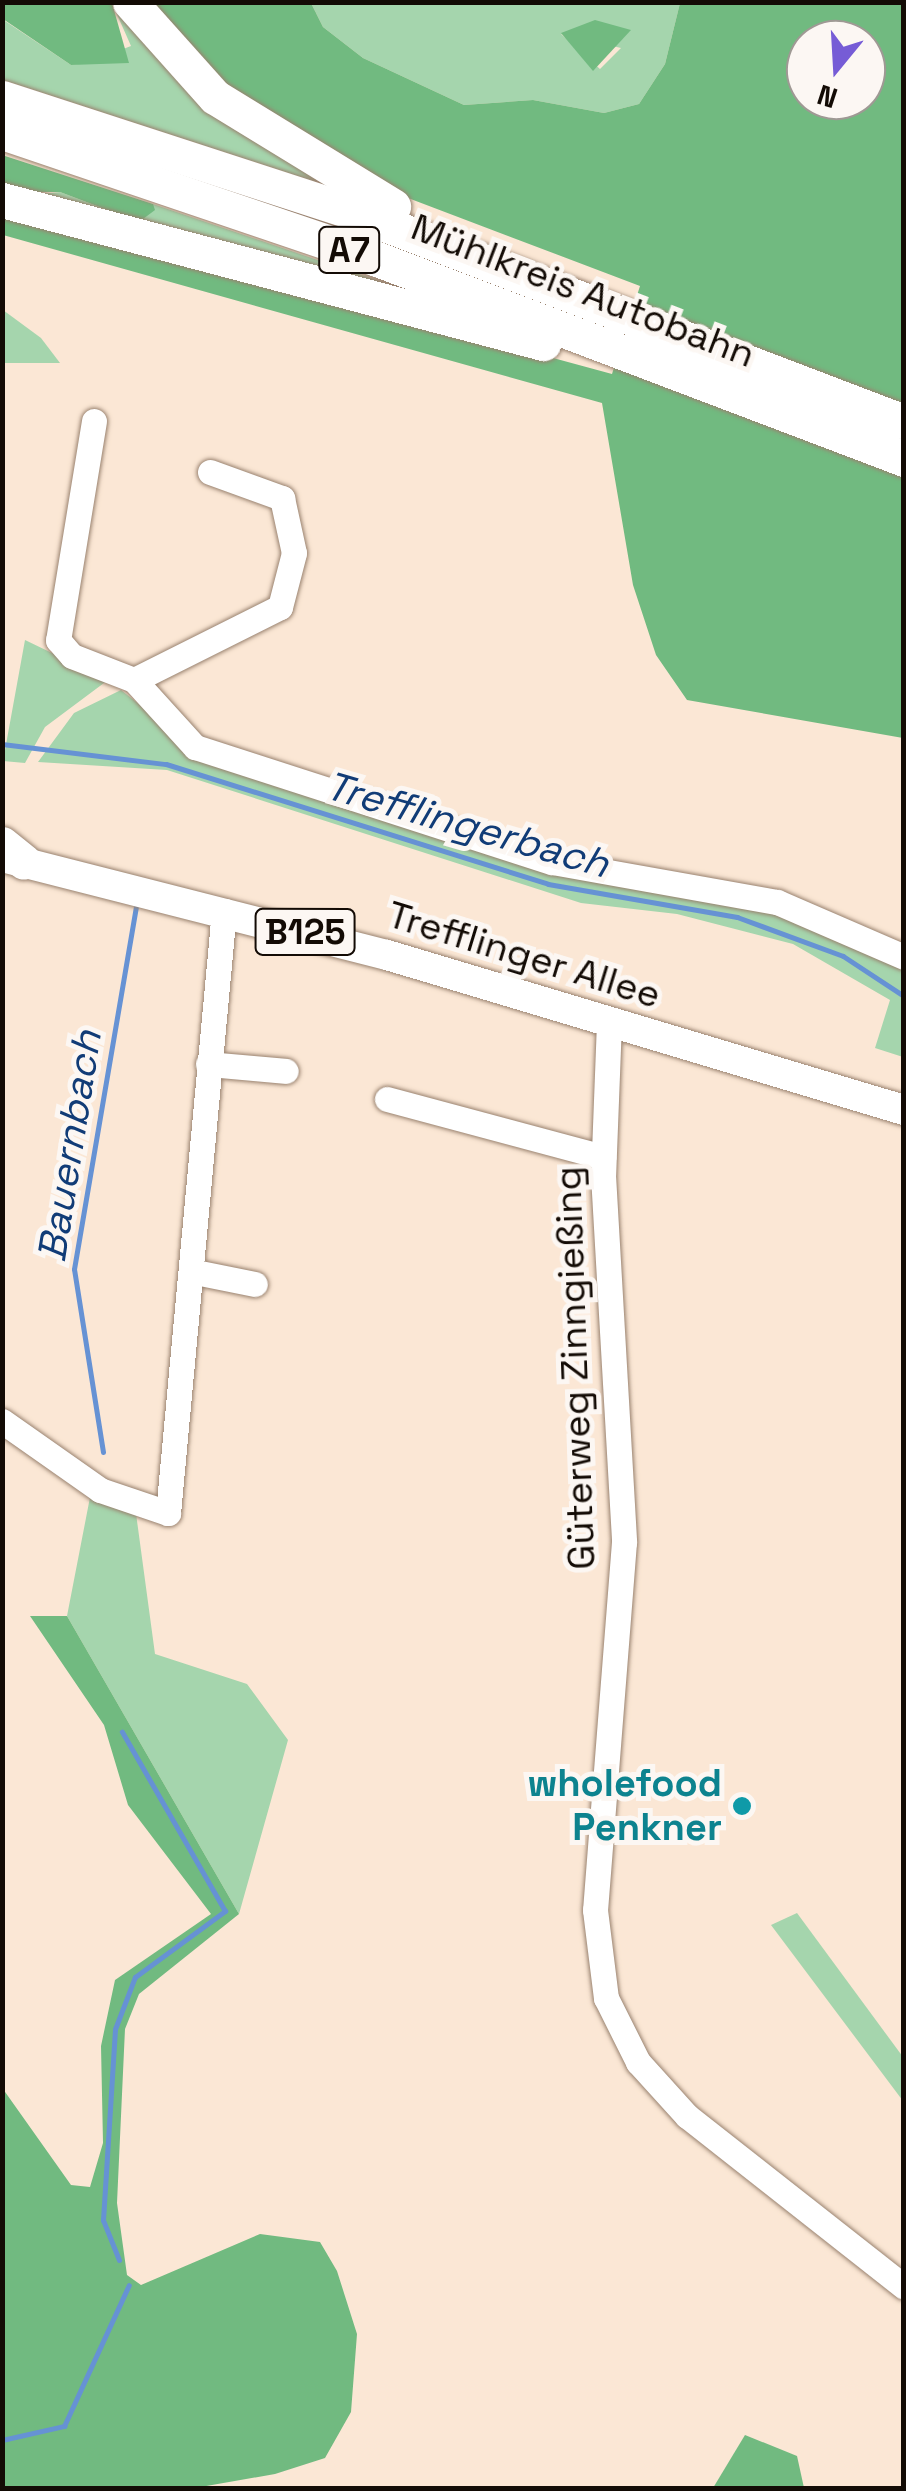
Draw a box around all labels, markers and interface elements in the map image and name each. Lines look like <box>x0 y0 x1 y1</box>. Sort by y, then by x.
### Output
north arrow <box>786 20 886 120</box>
text: N <box>813 77 842 117</box>
street label: Mühlkreis Autobahn <box>405 204 761 378</box>
road number: A7 <box>316 220 382 280</box>
water label: Trefflingerbach <box>320 762 614 888</box>
street label: Trefflinger Allee <box>382 892 666 1018</box>
road number: B125 <box>252 902 358 962</box>
water label: Bauernbach <box>28 1027 112 1265</box>
street label: Güterweg Zinngießing <box>545 1166 605 1570</box>
place label: wholefood Penkner <box>527 1761 722 1850</box>
marker: wholefood Penkner <box>731 1795 753 1817</box>

